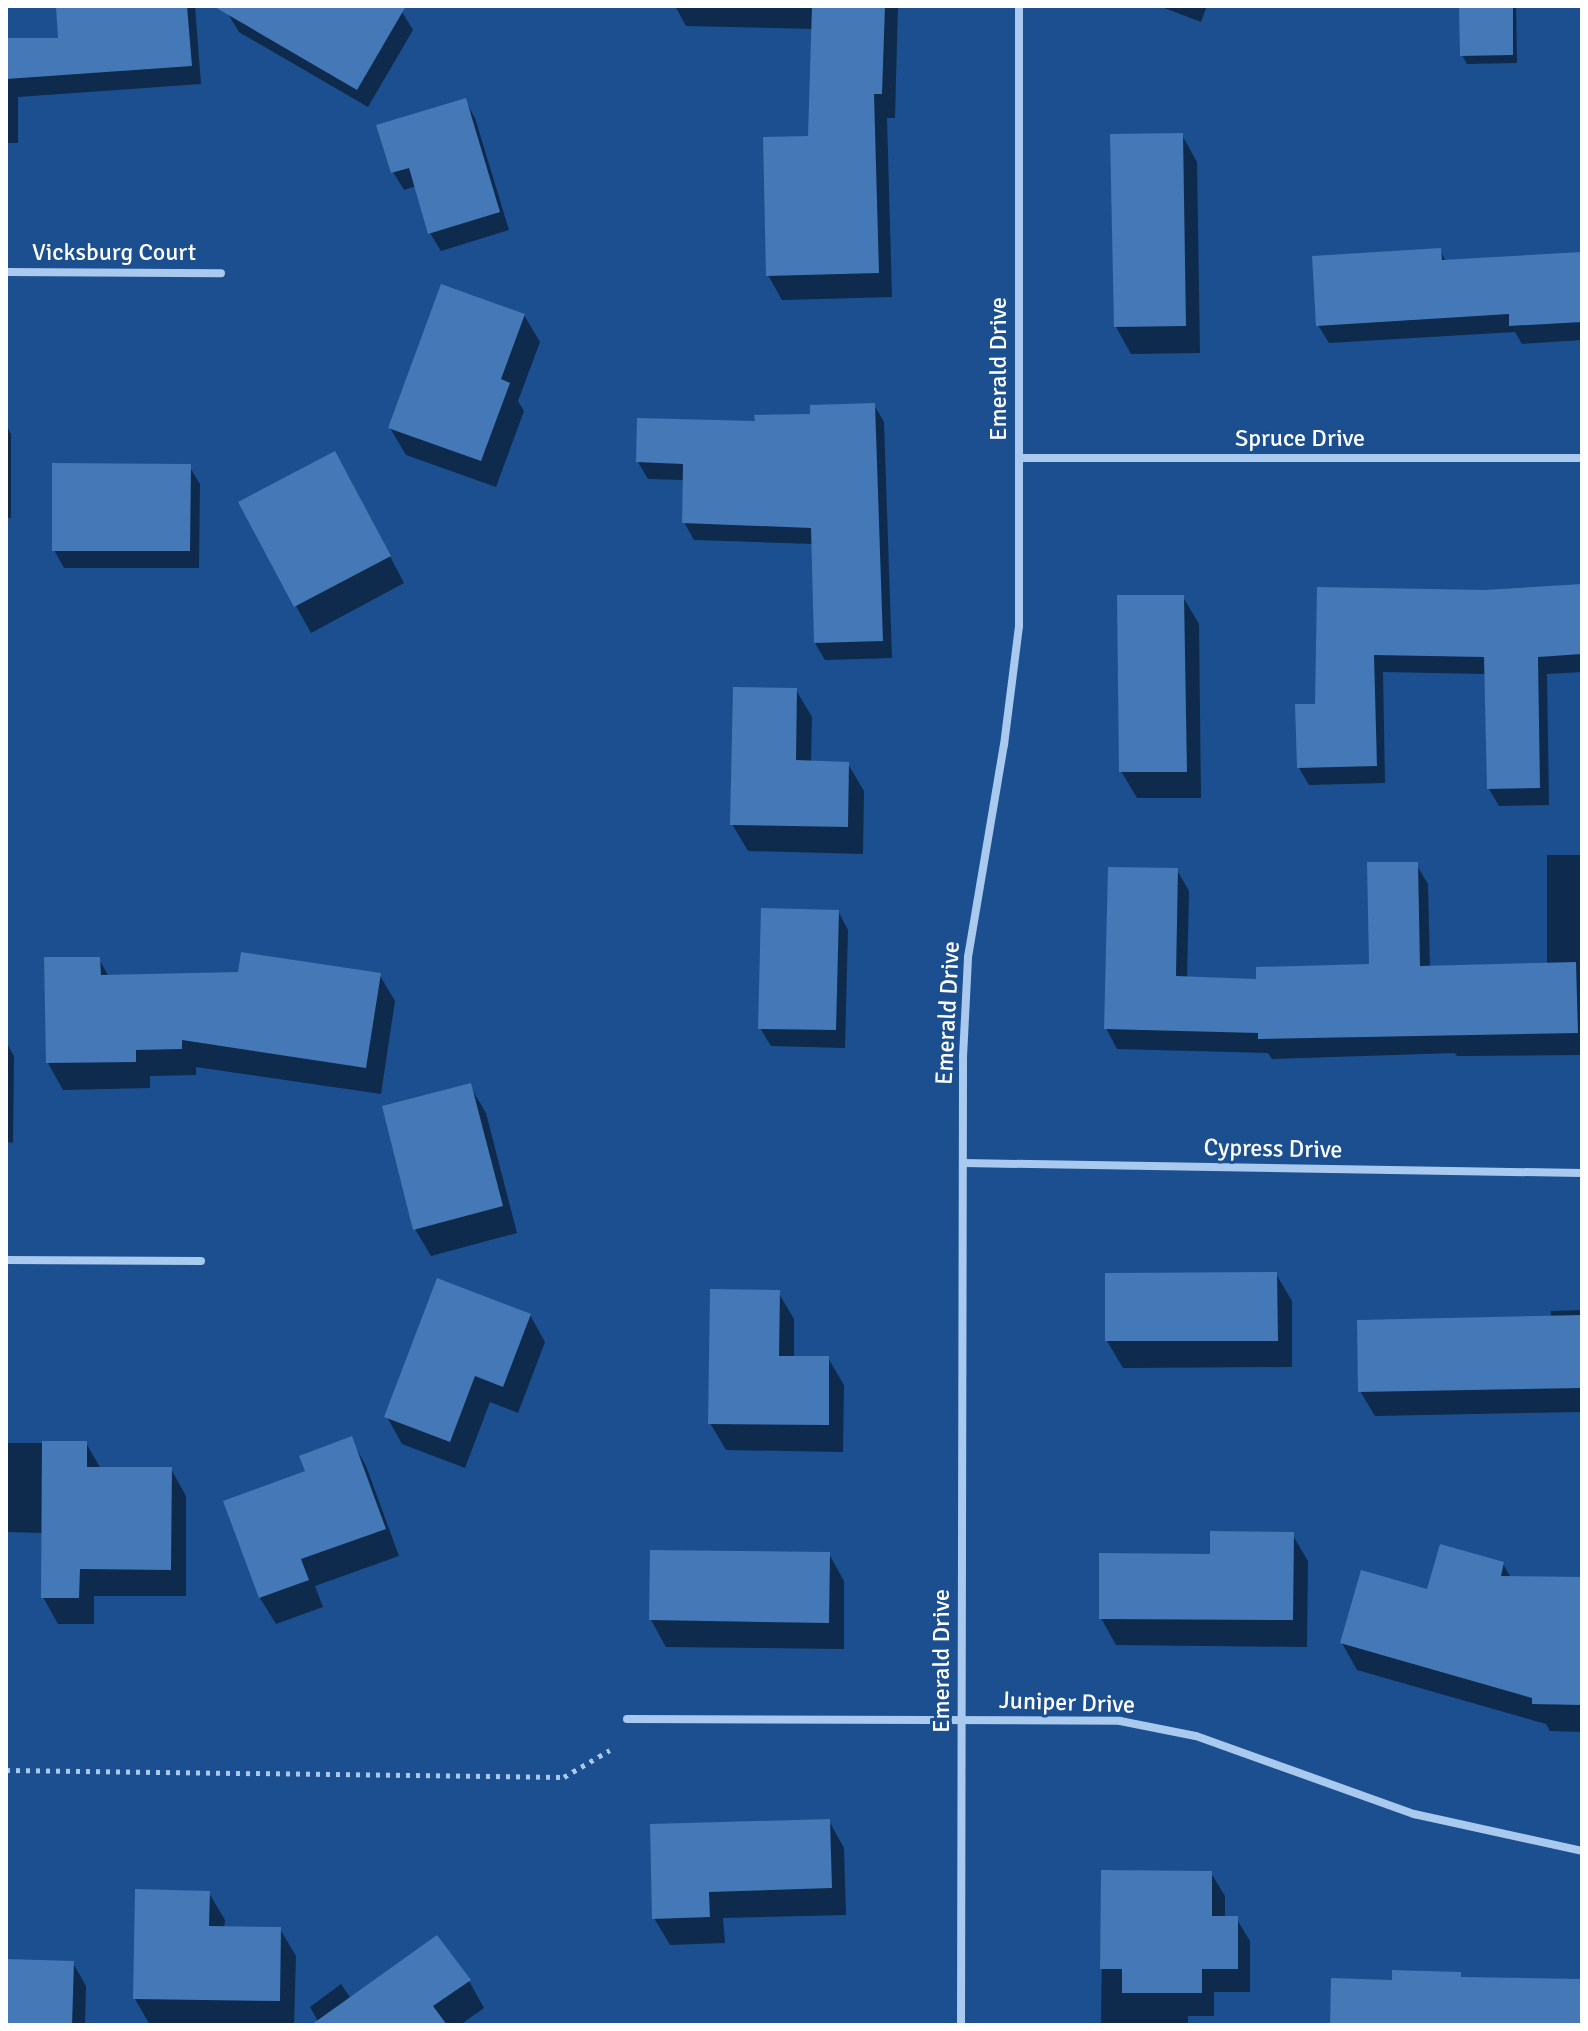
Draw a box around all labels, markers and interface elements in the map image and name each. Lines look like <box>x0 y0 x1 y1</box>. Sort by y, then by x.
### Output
street label: Vicksburg Court <box>32 239 196 267</box>
street label: Emerald Drive <box>985 297 1013 441</box>
street label: Spruce Drive <box>1235 425 1365 453</box>
street label: Emerald Drive <box>930 940 966 1086</box>
street label: Cypress Drive <box>1203 1133 1343 1165</box>
street label: Emerald Drive <box>928 1589 956 1733</box>
street label: Juniper Drive <box>999 1686 1135 1720</box>

